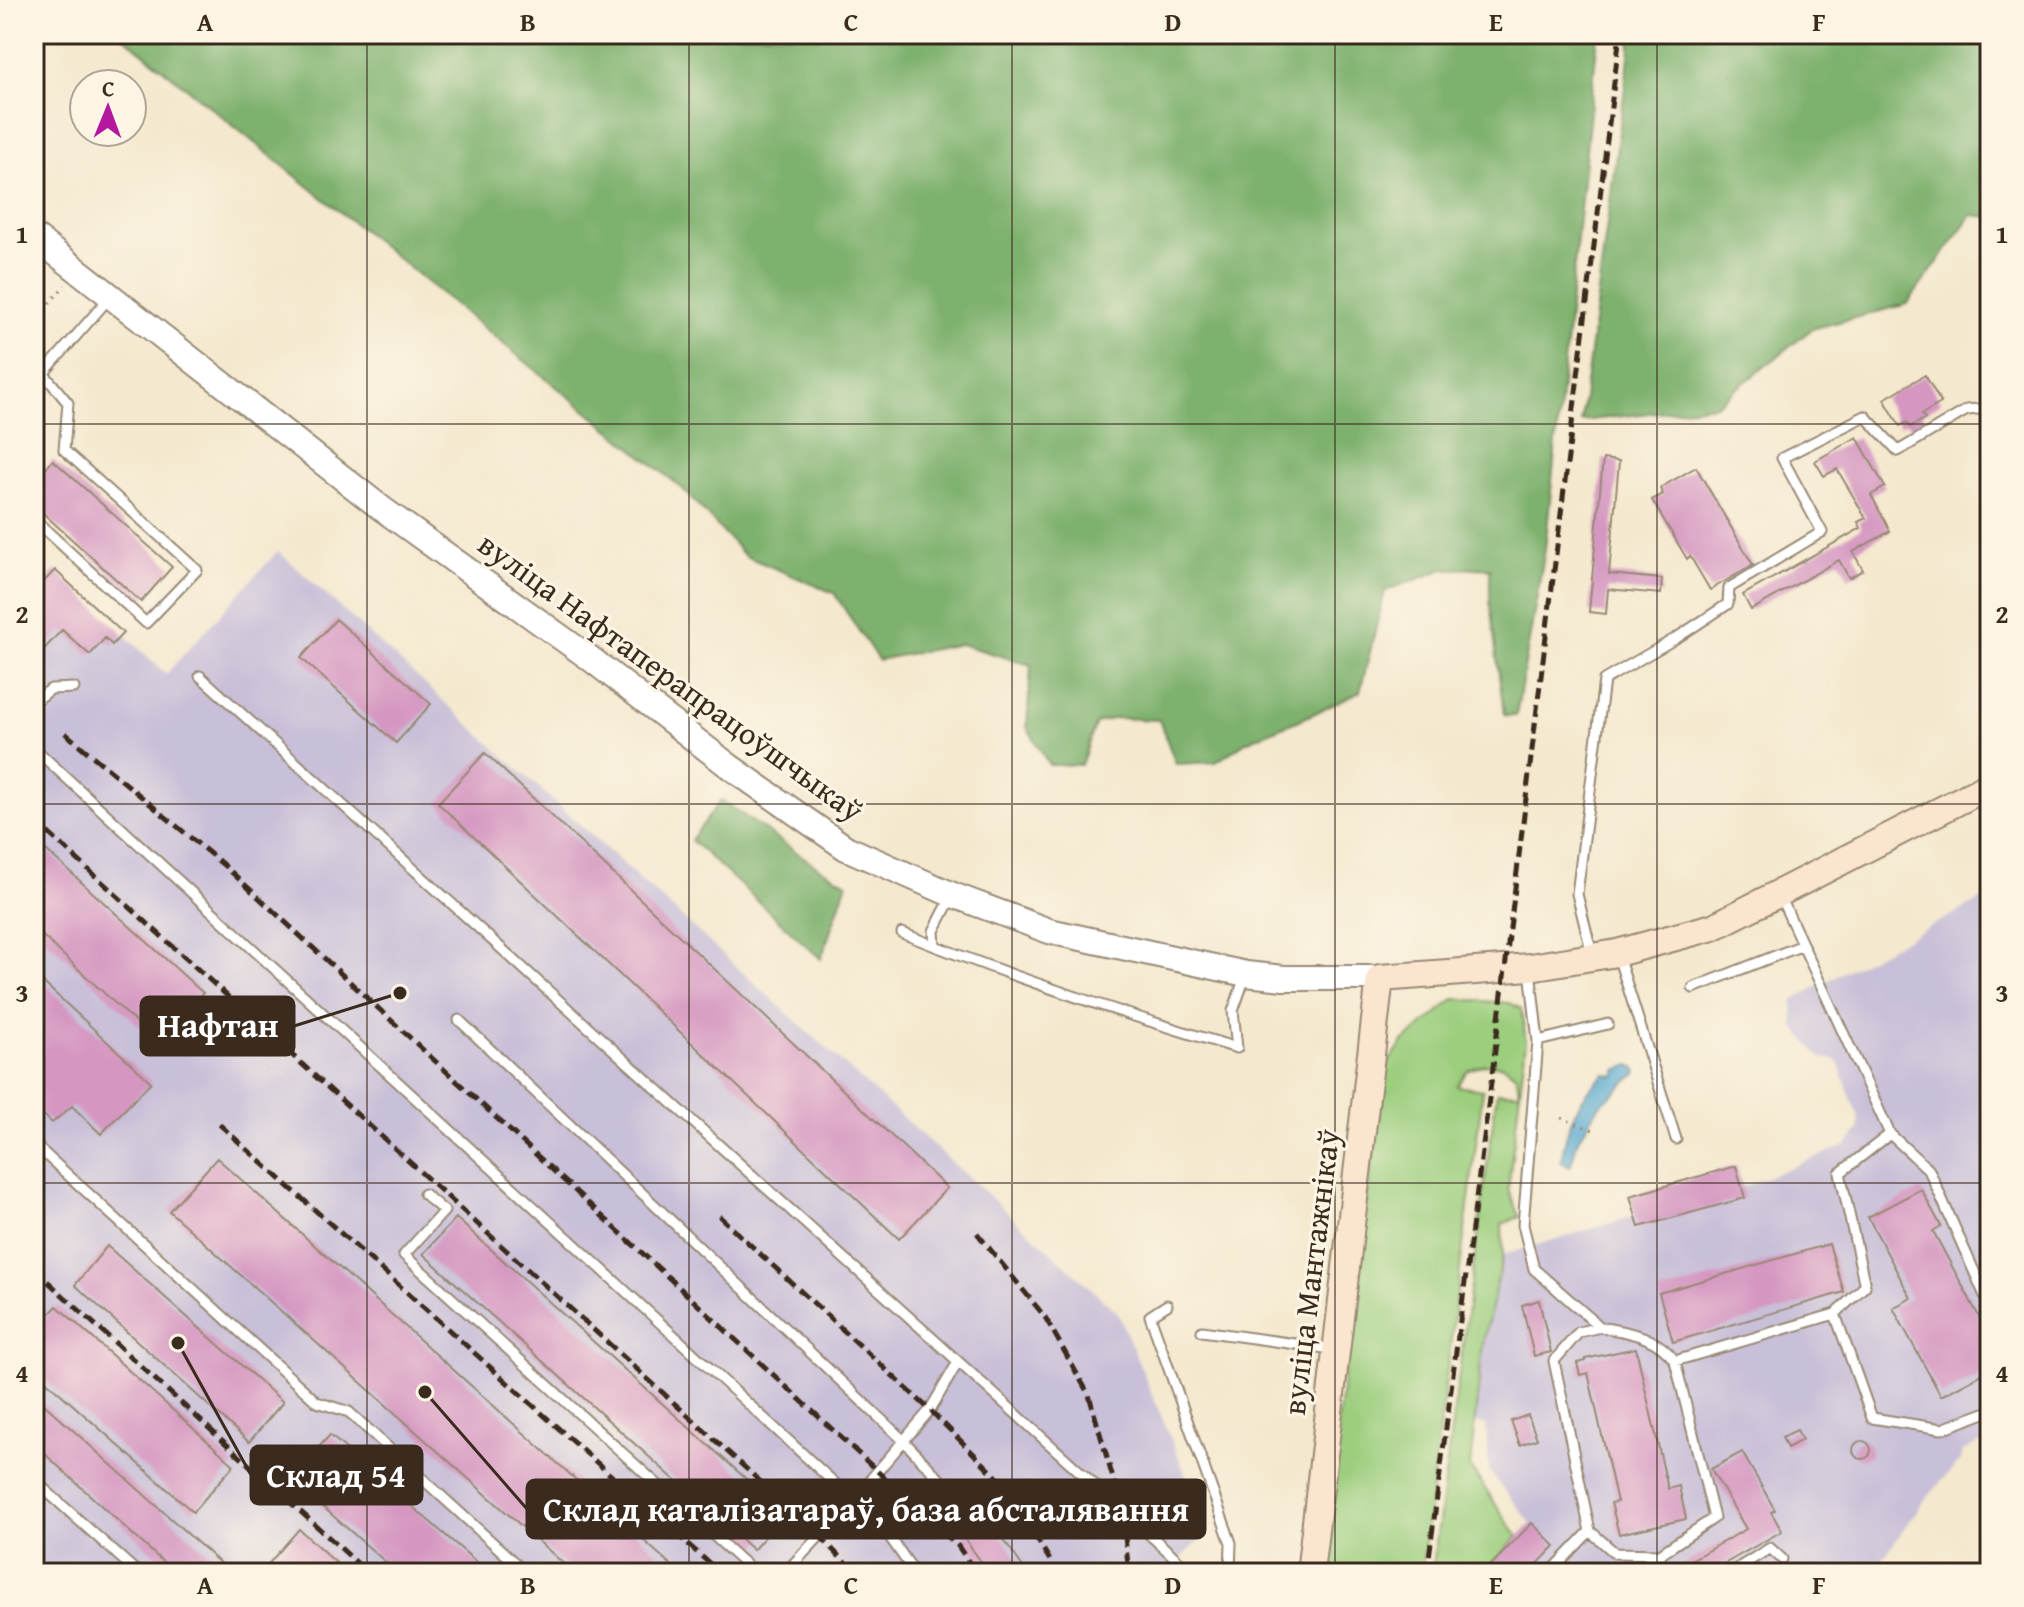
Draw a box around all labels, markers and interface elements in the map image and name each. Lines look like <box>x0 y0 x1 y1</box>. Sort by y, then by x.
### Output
text: A <box>197 2 214 41</box>
text: B <box>520 2 536 41</box>
text: C <box>844 2 858 41</box>
text: D <box>1165 2 1181 41</box>
text: E <box>1489 2 1503 41</box>
text: F <box>1812 2 1826 41</box>
north arrow <box>68 68 148 148</box>
text: С <box>102 72 115 104</box>
text: 1 <box>15 214 29 253</box>
text: 1 <box>1995 214 2009 253</box>
street label: вуліца Нафтаперапрацоўшчыкаў <box>469 520 874 833</box>
text: 2 <box>15 594 29 633</box>
text: 2 <box>1995 594 2009 633</box>
text: 3 <box>15 973 29 1012</box>
text: 3 <box>1995 973 2009 1012</box>
callout: Нафтан <box>141 997 294 1055</box>
text: Нафтан <box>157 1000 279 1049</box>
street label: вуліца Мантажнікаў <box>1270 1126 1351 1418</box>
text: 4 <box>15 1353 29 1392</box>
text: 4 <box>1995 1353 2009 1392</box>
callout: Склад 54 <box>251 1446 422 1504</box>
text: Склад 54 <box>266 1450 406 1499</box>
callout: Склад каталізатараў, база абсталявання <box>527 1480 1205 1538</box>
text: Склад каталізатараў, база абсталявання <box>543 1484 1189 1533</box>
text: A <box>197 1565 214 1604</box>
text: B <box>520 1565 536 1604</box>
text: C <box>844 1565 858 1604</box>
text: D <box>1165 1565 1181 1604</box>
text: E <box>1489 1565 1503 1604</box>
text: F <box>1812 1565 1826 1604</box>

